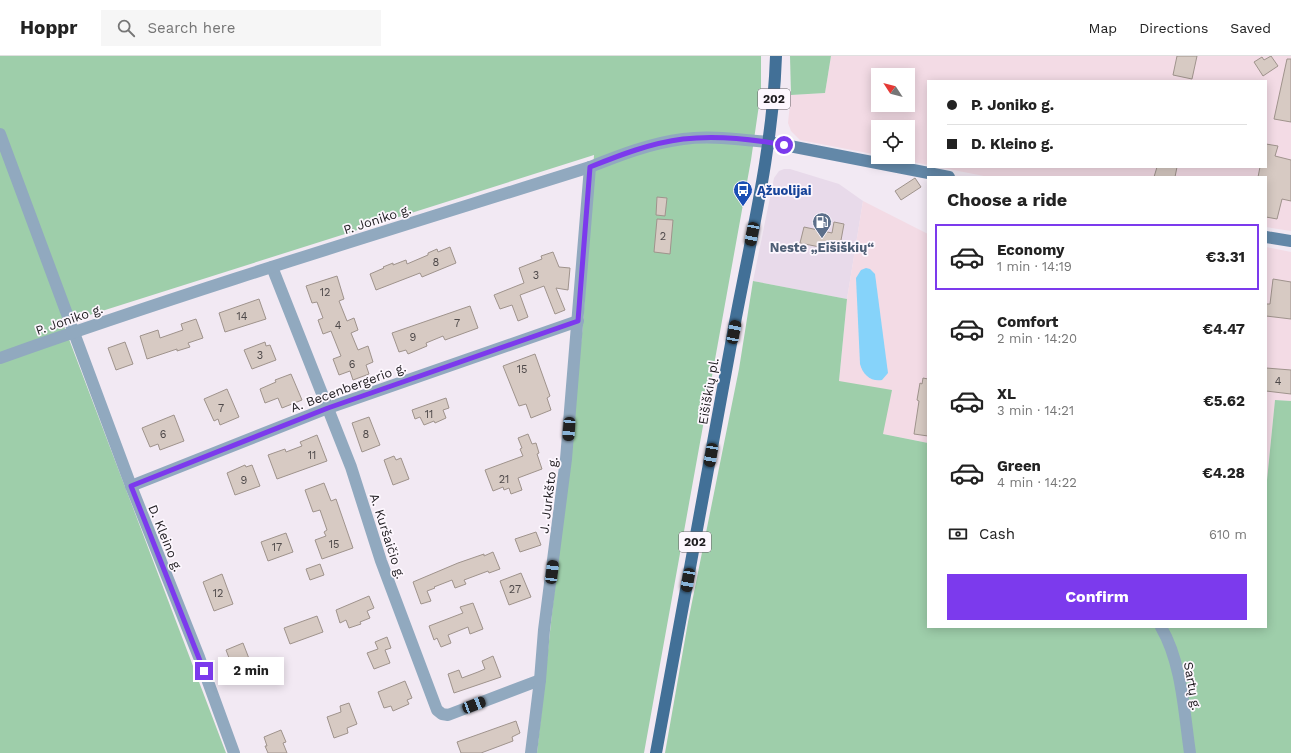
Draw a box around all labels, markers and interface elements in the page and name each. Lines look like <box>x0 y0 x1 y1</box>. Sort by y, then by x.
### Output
search box <box>101 10 381 46</box>
text: Hoppr <box>20 16 77 39</box>
icon: search <box>115 17 137 39</box>
text: Search here <box>147 19 235 37</box>
text: Map <box>1089 20 1117 36</box>
text: Directions <box>1139 20 1208 36</box>
text: Saved <box>1230 20 1271 36</box>
north arrow <box>871 68 915 112</box>
map controls <box>871 68 915 164</box>
road number: 202 <box>758 89 790 109</box>
text: P. Joniko g. <box>971 96 1054 114</box>
button: locate <box>871 120 915 164</box>
text: D. Kleino g. <box>971 135 1054 153</box>
route start <box>775 136 793 154</box>
bus stop icon: Ąžuolijai <box>732 179 754 207</box>
place label: Ąžuolijai <box>757 183 812 198</box>
text: Choose a ride <box>947 189 1067 210</box>
street label: P. Joniko g. <box>341 201 413 237</box>
fuel station icon: Neste „Eišiškių“ <box>811 211 833 239</box>
car <box>744 221 760 247</box>
house number: 2 <box>660 230 666 243</box>
icon: car <box>949 239 985 275</box>
place label: Neste „Eišiškių“ <box>770 240 874 255</box>
text: Economy <box>997 241 1064 259</box>
text: €3.31 <box>1206 248 1245 266</box>
house number: 8 <box>433 256 440 269</box>
text: 1 min · 14:19 <box>997 259 1072 274</box>
house number: 3 <box>533 269 539 282</box>
house number: 12 <box>320 286 330 299</box>
street label: P. Joniko g. <box>34 301 105 338</box>
house number: 14 <box>236 310 248 323</box>
icon: car <box>949 311 985 347</box>
text: Comfort <box>997 313 1058 331</box>
house number: 7 <box>454 317 460 330</box>
house number: 4 <box>335 319 342 332</box>
car <box>726 319 742 345</box>
text: €4.47 <box>1202 320 1245 338</box>
house number: 9 <box>410 331 417 344</box>
text: 2 min · 14:20 <box>997 331 1077 346</box>
house number: 3 <box>257 349 263 362</box>
street label: Eišiškių pl. <box>695 356 722 426</box>
house number: 6 <box>349 358 356 371</box>
street label: A. Becenbergerio g. <box>288 360 408 415</box>
house number: 15 <box>517 363 527 376</box>
house number: 4 <box>1275 375 1282 388</box>
icon: car <box>949 383 985 419</box>
text: XL <box>997 385 1016 403</box>
text: €5.62 <box>1203 392 1245 410</box>
house number: 7 <box>218 402 224 415</box>
text: 3 min · 14:21 <box>997 403 1074 418</box>
house number: 11 <box>425 408 433 421</box>
car <box>562 417 576 441</box>
house number: 6 <box>160 428 167 441</box>
house number: 8 <box>363 428 370 441</box>
car <box>703 442 719 468</box>
house number: 11 <box>308 449 316 462</box>
icon: car <box>949 455 985 491</box>
street label: J. Jurkšto g. <box>536 456 561 534</box>
text: Green <box>997 457 1041 475</box>
text: €4.28 <box>1202 464 1245 482</box>
house number: 21 <box>499 473 509 486</box>
house number: 9 <box>241 474 248 487</box>
text: 4 min · 14:22 <box>997 475 1077 490</box>
street label: A. Kuršaičio g. <box>367 492 408 581</box>
street label: D. Kleino g. <box>145 502 186 574</box>
icon: cash <box>947 523 969 545</box>
text: Cash <box>979 525 1015 543</box>
text: 610 m <box>1209 527 1247 542</box>
road number: 202 <box>679 532 711 552</box>
house number: 15 <box>329 538 339 551</box>
house number: 17 <box>272 541 282 554</box>
car <box>545 559 559 585</box>
car <box>680 567 696 593</box>
button: Confirm <box>947 574 1247 620</box>
house number: 27 <box>509 583 521 596</box>
house number: 12 <box>213 587 223 600</box>
callout: 2 min <box>218 657 284 685</box>
street label: Sartų g. <box>1181 661 1204 711</box>
route end <box>195 662 213 680</box>
text: 2 min <box>233 663 269 678</box>
car <box>461 695 487 715</box>

